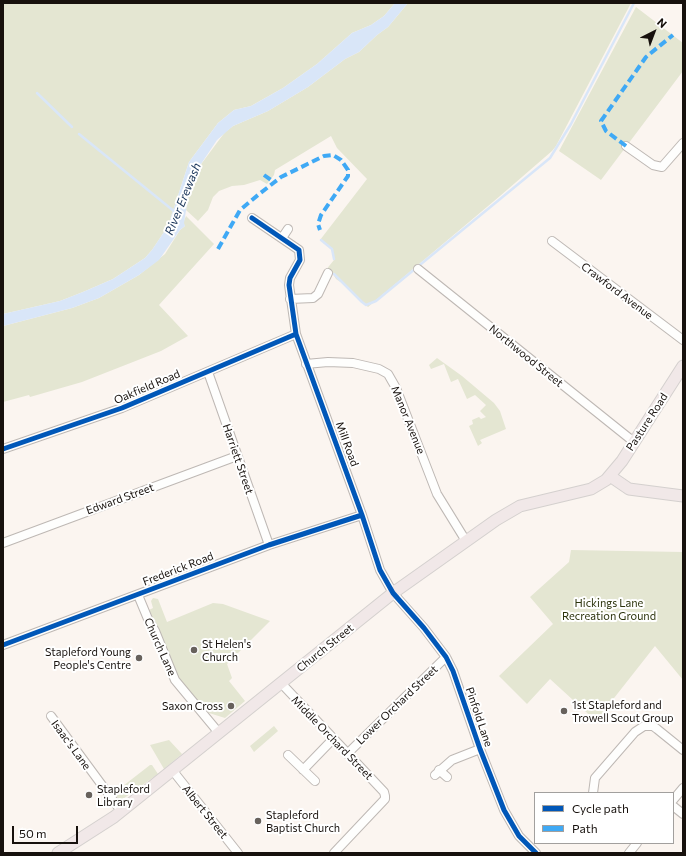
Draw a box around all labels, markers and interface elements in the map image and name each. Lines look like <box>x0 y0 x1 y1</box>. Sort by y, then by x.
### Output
north arrow <box>634 12 674 52</box>
text: N <box>655 15 670 30</box>
water label: River Erewash <box>162 161 204 237</box>
street label: Crawford Avenue <box>579 260 655 322</box>
street label: Northwood Street <box>486 322 566 390</box>
street label: Oakfield Road <box>112 367 182 407</box>
street label: Manor Avenue <box>388 384 428 456</box>
street label: Pasture Road <box>623 391 671 453</box>
street label: Mill Road <box>333 420 361 468</box>
street label: Harriett Street <box>220 422 256 496</box>
street label: Edward Street <box>84 481 156 517</box>
street label: Frederick Road <box>141 549 215 589</box>
park label: Hickings Lane Recreation Ground <box>562 596 656 622</box>
street label: Church Lane <box>141 616 179 678</box>
street label: Church Street <box>294 621 356 675</box>
place label: St Helen's Church <box>202 637 251 663</box>
place label: Stapleford Young People's Centre <box>45 645 131 671</box>
marker: St Helen's Church <box>189 645 199 655</box>
marker: Stapleford Young People's Centre <box>134 653 144 663</box>
street label: Lower Orchard Street <box>354 663 440 747</box>
street label: Pinfold Lane <box>463 685 495 749</box>
street label: Middle Orchard Street <box>289 693 375 783</box>
place label: 1st Stapleford and Trowell Scout Group <box>572 698 674 724</box>
place label: Saxon Cross <box>162 699 223 713</box>
marker: Saxon Cross <box>226 701 236 711</box>
marker: 1st Stapleford and Trowell Scout Group <box>559 706 569 716</box>
street label: Isaac's Lane <box>48 717 94 773</box>
place label: Stapleford Library <box>97 782 150 808</box>
street label: Albert Street <box>179 783 231 841</box>
marker: Stapleford Library <box>84 790 94 800</box>
legend <box>534 792 674 844</box>
text: Cycle path <box>572 801 629 815</box>
place label: Stapleford Baptist Church <box>266 808 340 834</box>
marker: Stapleford Baptist Church <box>253 816 263 826</box>
scale bar <box>14 818 80 844</box>
text: Path <box>572 821 598 835</box>
text: 50 m <box>19 826 47 840</box>

